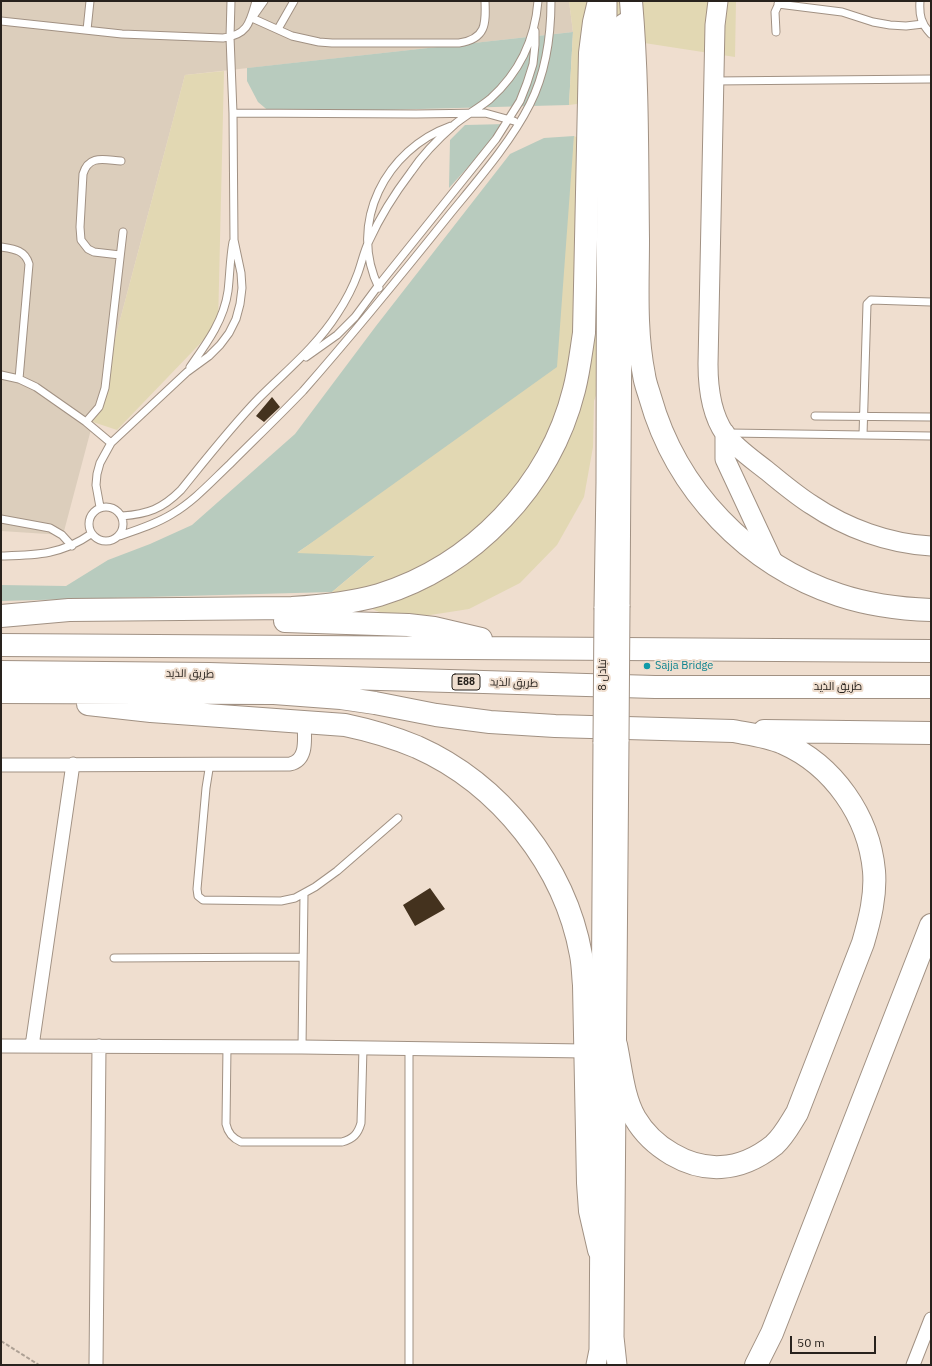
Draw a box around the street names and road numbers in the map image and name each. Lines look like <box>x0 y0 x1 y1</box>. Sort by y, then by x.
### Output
street label: تبادل 8 <box>596 659 610 691</box>
street label: طريق الذيد <box>166 667 214 681</box>
road number: E88 <box>452 674 480 690</box>
street label: طريق الذيد <box>490 676 538 690</box>
street label: طريق الذيد <box>814 680 862 694</box>

